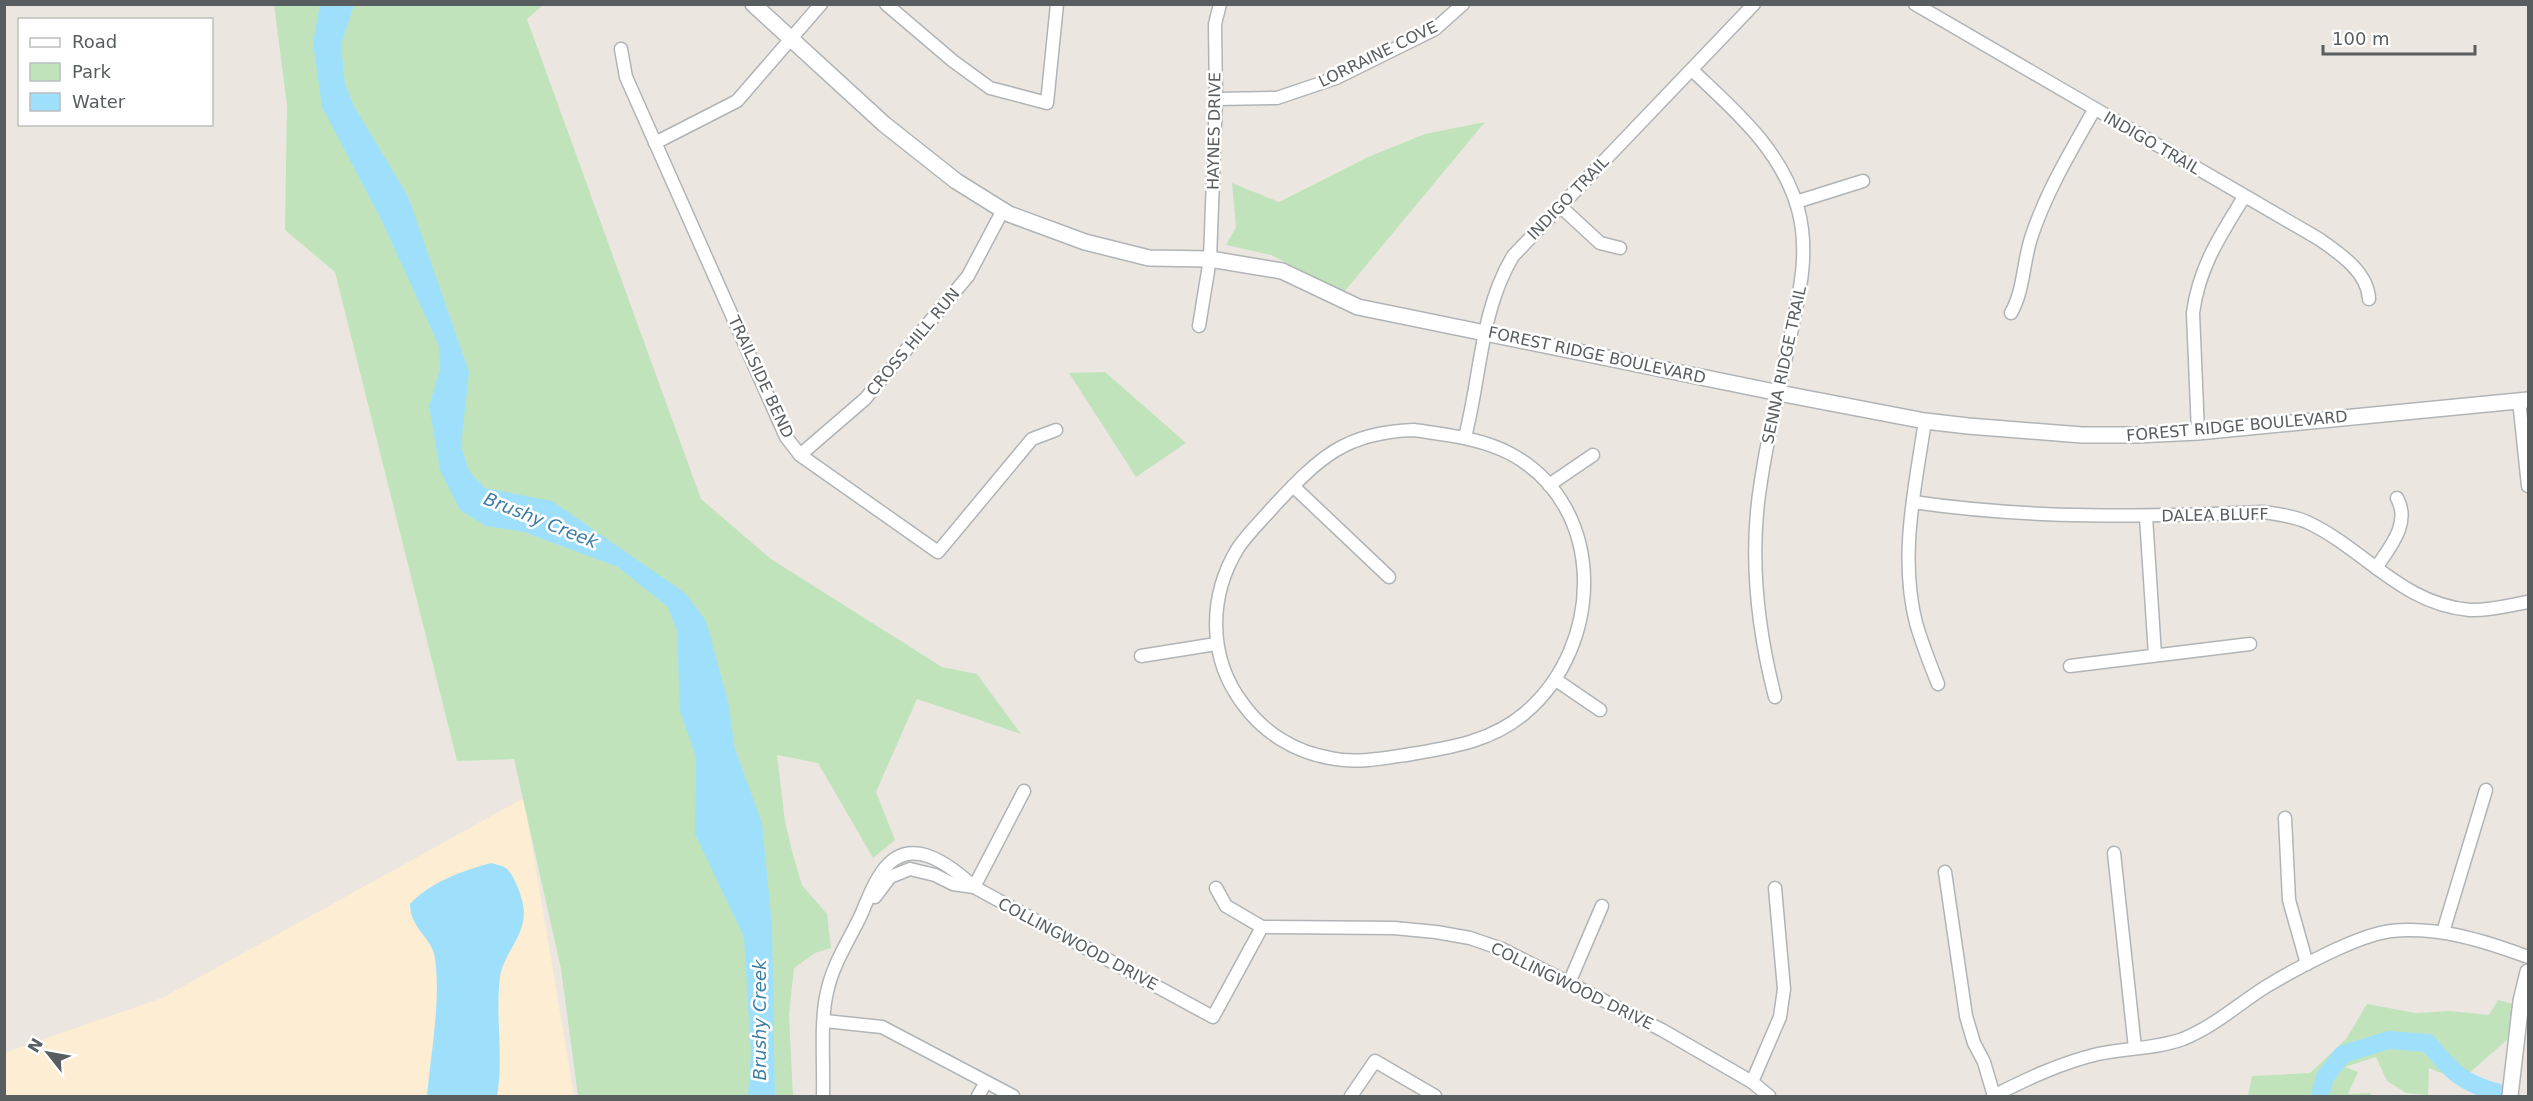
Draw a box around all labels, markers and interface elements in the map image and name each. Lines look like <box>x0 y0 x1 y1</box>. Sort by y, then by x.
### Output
street label: LORRAINE COVE <box>1315 17 1441 91</box>
legend <box>18 18 213 126</box>
scale bar <box>2323 18 2474 56</box>
text: 100 m <box>2332 28 2390 49</box>
text: Road <box>72 31 117 52</box>
text: Park <box>72 61 111 82</box>
street label: HAYNES DRIVE <box>1203 72 1225 190</box>
text: Water <box>72 91 126 112</box>
street label: INDIGO TRAIL <box>2100 108 2204 178</box>
street label: INDIGO TRAIL <box>1523 152 1613 244</box>
street label: CROSS HILL RUN <box>862 284 964 400</box>
street label: SENNA RIDGE TRAIL <box>1758 284 1810 446</box>
street label: TRAILSIDE BEND <box>724 312 798 441</box>
street label: FOREST RIDGE BOULEVARD <box>1486 323 1708 387</box>
street label: FOREST RIDGE BOULEVARD <box>2126 407 2348 445</box>
water label: Brushy Creek <box>481 488 602 553</box>
street label: DALEA BLUFF <box>2161 505 2269 525</box>
street label: COLLINGWOOD DRIVE <box>995 894 1161 994</box>
street label: COLLINGWOOD DRIVE <box>1488 938 1656 1034</box>
water label: Brushy Creek <box>749 958 770 1080</box>
north arrow <box>18 1023 78 1083</box>
text: N <box>24 1035 47 1056</box>

